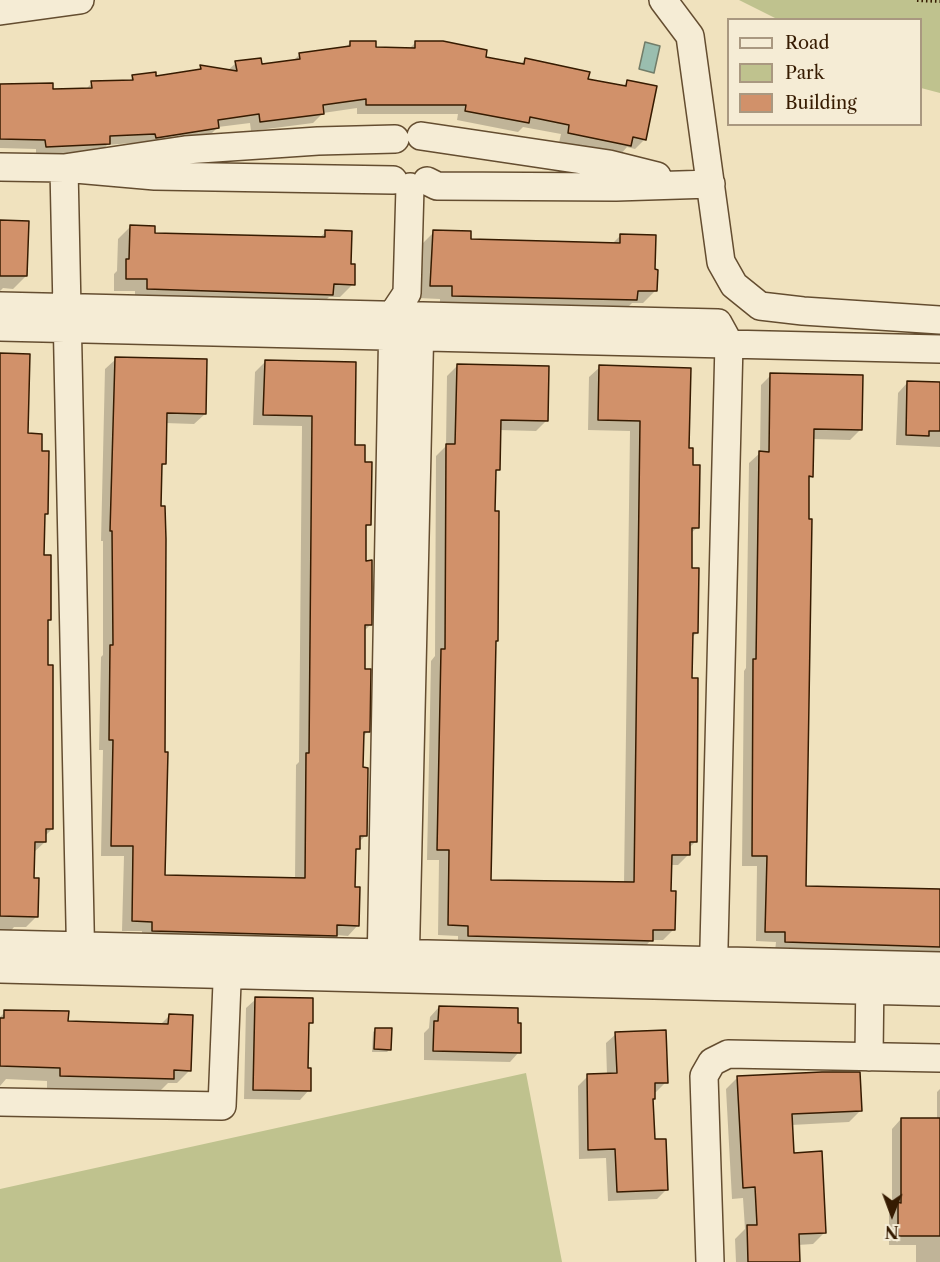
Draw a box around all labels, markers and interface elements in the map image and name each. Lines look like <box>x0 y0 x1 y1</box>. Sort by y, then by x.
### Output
legend <box>727 18 922 126</box>
text: Road <box>785 32 830 54</box>
text: Park <box>785 62 824 84</box>
text: Building <box>785 92 857 114</box>
north arrow <box>862 1184 922 1244</box>
text: N <box>885 1222 899 1242</box>

